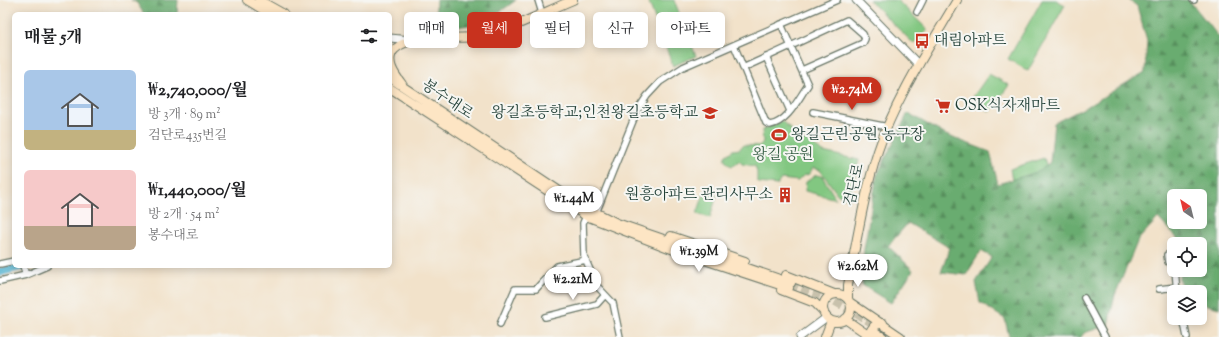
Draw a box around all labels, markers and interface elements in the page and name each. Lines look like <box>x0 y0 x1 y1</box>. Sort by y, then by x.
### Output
chip: 매매 <box>404 12 459 48</box>
chip: 월세 <box>467 12 522 48</box>
chip: 필터 <box>530 12 585 48</box>
chip: 신규 <box>593 12 648 48</box>
chip: 아파트 <box>656 12 725 48</box>
icon: filters <box>358 25 380 47</box>
text: 매물 5개 <box>24 26 83 50</box>
place label: 대림아파트 <box>934 31 1007 52</box>
bus stop icon: 대림아파트 <box>913 32 931 50</box>
street label: 봉수대로 <box>417 75 477 125</box>
pin: ₩2.74M <box>819 77 885 111</box>
text: ₩2,740,000/월 <box>148 79 248 103</box>
text: ₩2.74M <box>831 81 873 99</box>
icon: home <box>56 86 104 134</box>
place label: OSK식자재마트 <box>955 96 1061 117</box>
supermarket icon: OSK식자재마트 <box>934 97 952 115</box>
place label: 왕길초등학교;인천왕길초등학교 <box>491 103 699 124</box>
school or university icon: 왕길초등학교;인천왕길초등학교 <box>701 104 719 122</box>
text: 방 3개 · 89 m² <box>148 106 221 124</box>
place label: 왕길근린공원 농구장 <box>791 125 925 146</box>
sports icon: 왕길근린공원 농구장 <box>770 126 788 144</box>
text: 검단로435번길 <box>148 127 227 145</box>
park label: 왕길 공원 <box>752 145 814 166</box>
street label: 검단로 <box>840 161 870 209</box>
text: ₩1,440,000/월 <box>148 179 247 203</box>
place label: 원흥아파트 관리사무소 <box>625 185 773 206</box>
icon: home <box>56 186 104 234</box>
pin: ₩1.44M <box>541 186 607 220</box>
building icon: 원흥아파트 관리사무소 <box>776 186 794 204</box>
north arrow <box>1167 189 1207 229</box>
map controls <box>1167 189 1207 325</box>
text: ₩1.44M <box>554 190 594 208</box>
text: 방 2개 · 54 m² <box>148 206 220 224</box>
text: 봉수대로 <box>148 227 198 245</box>
button: locate <box>1167 237 1207 277</box>
pin: ₩1.39M <box>666 239 732 273</box>
text: ₩1.39M <box>680 243 718 261</box>
pin: ₩2.62M <box>825 254 891 288</box>
text: ₩2.62M <box>837 258 879 276</box>
pin: ₩2.21M <box>540 267 606 301</box>
text: ₩2.21M <box>553 271 593 289</box>
button: layers <box>1167 285 1207 325</box>

